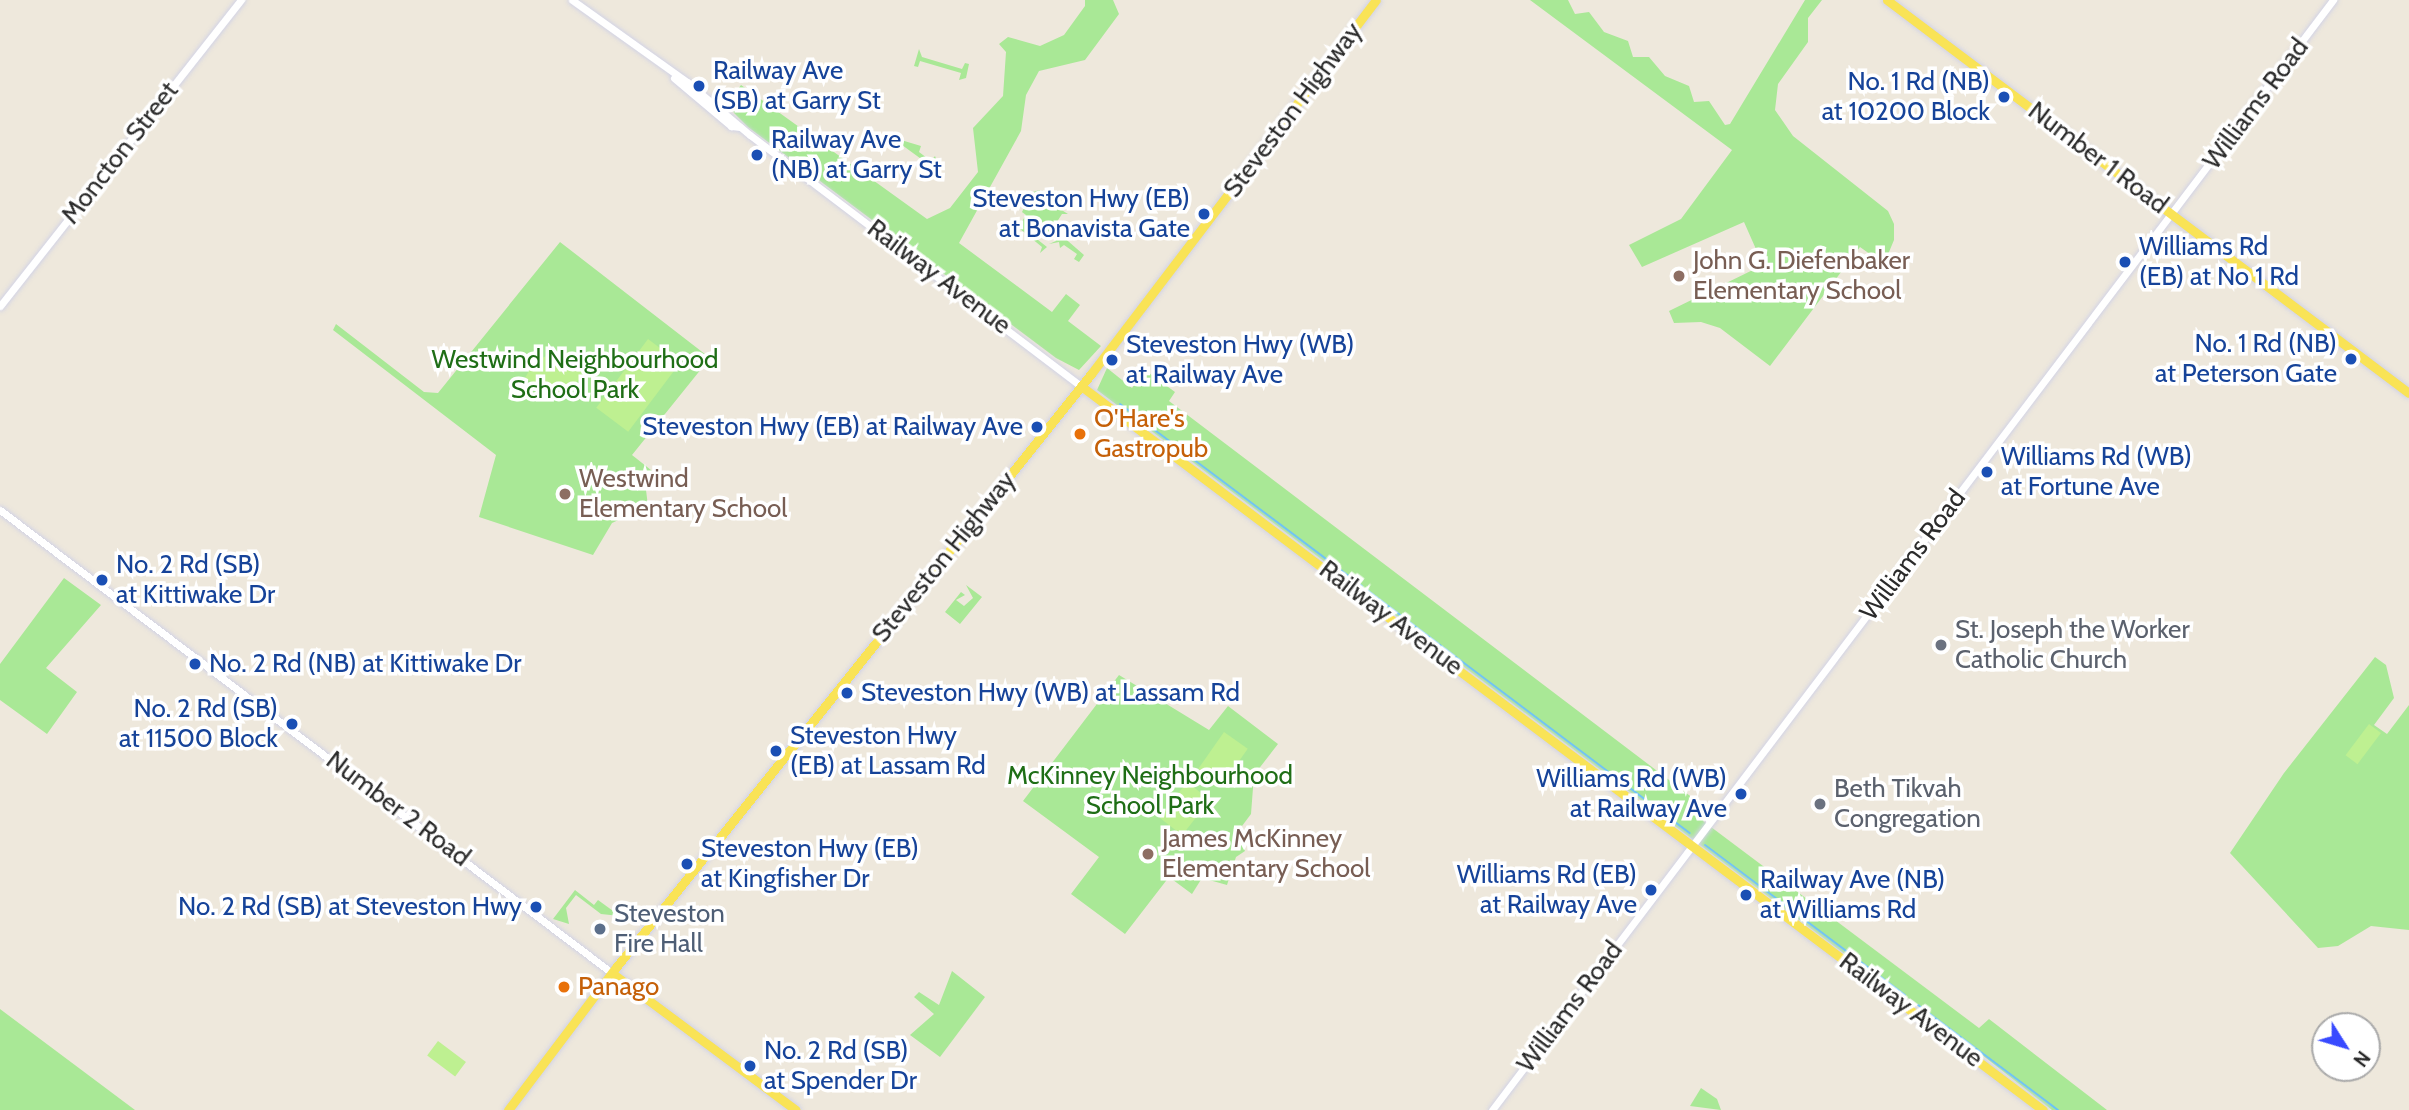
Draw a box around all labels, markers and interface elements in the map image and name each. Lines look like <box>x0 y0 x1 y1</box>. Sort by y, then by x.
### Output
street label: Steveston Highway <box>1217 16 1369 204</box>
street label: Williams Road <box>2197 32 2315 176</box>
place label: Railway Ave (SB) at Garry St <box>713 55 881 116</box>
place label: No. 1 Rd (NB) at 10200 Block <box>1822 66 1990 128</box>
street label: Moncton Street <box>55 76 185 230</box>
marker: Railway Ave (SB) at Garry St <box>691 78 707 94</box>
marker: No. 1 Rd (NB) at 10200 Block <box>1996 89 2012 105</box>
street label: Number 1 Road <box>2022 95 2174 221</box>
place label: Railway Ave (NB) at Garry St <box>771 124 942 186</box>
marker: Railway Ave (NB) at Garry St <box>749 147 765 163</box>
place label: Steveston Hwy (EB) at Bonavista Gate <box>972 183 1190 244</box>
marker: Steveston Hwy (EB) at Bonavista Gate <box>1196 206 1212 222</box>
street label: Railway Avenue <box>861 213 1017 341</box>
place label: Williams Rd (EB) at No 1 Rd <box>2139 231 2299 292</box>
place label: John G. Diefenbaker Elementary School <box>1693 245 1910 306</box>
marker: Williams Rd (EB) at No 1 Rd <box>2117 254 2133 270</box>
marker: John G. Diefenbaker Elementary School <box>1671 268 1687 284</box>
place label: No. 1 Rd (NB) at Peterson Gate <box>2155 328 2337 390</box>
place label: Steveston Hwy (WB) at Railway Ave <box>1126 329 1354 390</box>
park label: Westwind Neighbourhood School Park <box>431 344 719 406</box>
marker: No. 1 Rd (NB) at Peterson Gate <box>2343 351 2359 367</box>
marker: Steveston Hwy (WB) at Railway Ave <box>1104 352 1120 368</box>
place label: O'Hare's Gastropub <box>1094 403 1208 464</box>
place label: Steveston Hwy (EB) at Railway Ave <box>642 411 1023 443</box>
marker: Steveston Hwy (EB) at Railway Ave <box>1029 419 1045 435</box>
marker: O'Hare's Gastropub <box>1072 426 1088 442</box>
place label: Williams Rd (WB) at Fortune Ave <box>2001 441 2192 503</box>
place label: Westwind Elementary School <box>579 463 787 524</box>
marker: Williams Rd (WB) at Fortune Ave <box>1979 464 1995 480</box>
street label: Steveston Highway <box>866 465 1022 649</box>
street label: Williams Road <box>1854 483 1972 627</box>
marker: Westwind Elementary School <box>557 486 573 502</box>
place label: No. 2 Rd (SB) at Kittiwake Dr <box>116 549 275 610</box>
street label: Railway Avenue <box>1313 554 1469 682</box>
marker: No. 2 Rd (SB) at Kittiwake Dr <box>94 572 110 588</box>
place label: St. Joseph the Worker Catholic Church <box>1955 614 2190 676</box>
marker: St. Joseph the Worker Catholic Church <box>1933 637 1949 653</box>
place label: No. 2 Rd (NB) at Kittiwake Dr <box>209 648 522 680</box>
marker: No. 2 Rd (NB) at Kittiwake Dr <box>187 656 203 672</box>
place label: Steveston Hwy (WB) at Lassam Rd <box>861 677 1240 709</box>
marker: Steveston Hwy (WB) at Lassam Rd <box>839 685 855 701</box>
place label: No. 2 Rd (SB) at 11500 Block <box>119 693 278 754</box>
marker: No. 2 Rd (SB) at 11500 Block <box>284 716 300 732</box>
place label: Steveston Hwy (EB) at Lassam Rd <box>790 720 986 782</box>
marker: Steveston Hwy (EB) at Lassam Rd <box>768 743 784 759</box>
street label: Number 2 Road <box>320 745 476 873</box>
park label: McKinney Neighbourhood School Park <box>1007 760 1293 822</box>
place label: Williams Rd (WB) at Railway Ave <box>1536 763 1727 824</box>
place label: Beth Tikvah Congregation <box>1834 773 1981 834</box>
marker: Williams Rd (WB) at Railway Ave <box>1733 786 1749 802</box>
marker: Beth Tikvah Congregation <box>1812 796 1828 812</box>
place label: James McKinney Elementary School <box>1162 823 1370 884</box>
place label: Steveston Hwy (EB) at Kingfisher Dr <box>701 833 919 894</box>
marker: James McKinney Elementary School <box>1140 846 1156 862</box>
marker: Steveston Hwy (EB) at Kingfisher Dr <box>679 856 695 872</box>
place label: Williams Rd (EB) at Railway Ave <box>1457 859 1637 920</box>
place label: Railway Ave (NB) at Williams Rd <box>1760 864 1945 926</box>
marker: Williams Rd (EB) at Railway Ave <box>1643 882 1659 898</box>
marker: Railway Ave (NB) at Williams Rd <box>1738 887 1754 903</box>
place label: No. 2 Rd (SB) at Steveston Hwy <box>178 891 522 923</box>
place label: Steveston Fire Hall <box>614 898 725 960</box>
marker: No. 2 Rd (SB) at Steveston Hwy <box>528 899 544 915</box>
marker: Steveston Fire Hall <box>592 921 608 937</box>
street label: Williams Road <box>1511 935 1629 1079</box>
street label: Railway Avenue <box>1833 946 1989 1074</box>
place label: Panago <box>578 971 659 1003</box>
marker: Panago <box>556 979 572 995</box>
north arrow <box>2311 1012 2381 1082</box>
place label: No. 2 Rd (SB) at Spender Dr <box>764 1035 917 1096</box>
text: N <box>2348 1046 2375 1071</box>
marker: No. 2 Rd (SB) at Spender Dr <box>742 1058 758 1074</box>

